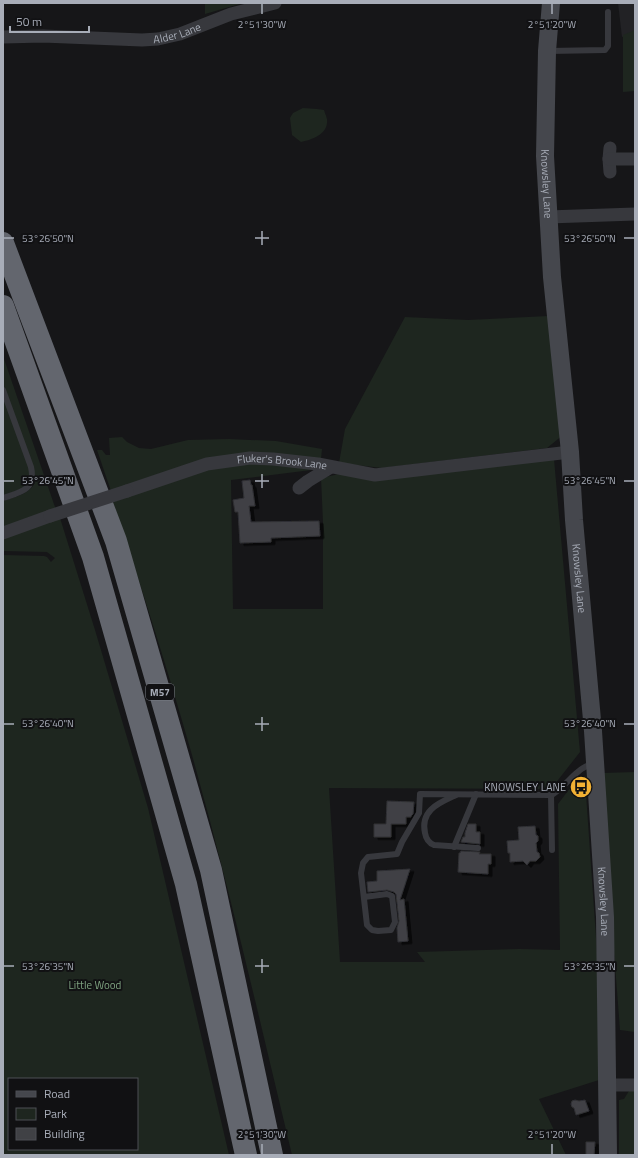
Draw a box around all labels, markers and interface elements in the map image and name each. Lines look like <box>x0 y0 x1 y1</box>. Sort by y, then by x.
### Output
scale bar <box>10 8 89 34</box>
text: 50 m <box>16 12 42 31</box>
text: 2°51'30"W <box>238 17 286 32</box>
text: 2°51'20"W <box>528 17 576 32</box>
street label: Alder Lane <box>153 18 204 47</box>
street label: Knowsley Lane <box>537 149 557 219</box>
text: 53°26'50"N <box>22 231 74 246</box>
text: 53°26'50"N <box>564 231 616 246</box>
street label: Fluker's Brook Lane <box>236 450 329 474</box>
text: 53°26'45"N <box>22 473 74 488</box>
text: 53°26'45"N <box>564 473 616 488</box>
street label: Knowsley Lane <box>568 543 590 614</box>
road number: M57 <box>146 684 174 700</box>
text: 53°26'40"N <box>22 716 74 731</box>
text: 53°26'40"N <box>564 716 616 731</box>
bus stop icon: KNOWSLEY LANE <box>568 774 594 800</box>
place label: KNOWSLEY LANE <box>484 779 566 795</box>
street label: Knowsley Lane <box>594 866 613 937</box>
text: 53°26'35"N <box>22 959 74 974</box>
text: 53°26'35"N <box>564 959 616 974</box>
park label: Little Wood <box>69 977 122 993</box>
legend <box>8 1078 138 1150</box>
text: Road <box>44 1084 70 1103</box>
text: Park <box>44 1104 67 1123</box>
text: Building <box>44 1124 85 1143</box>
text: 2°51'30"W <box>238 1127 286 1142</box>
text: 2°51'20"W <box>528 1127 576 1142</box>

